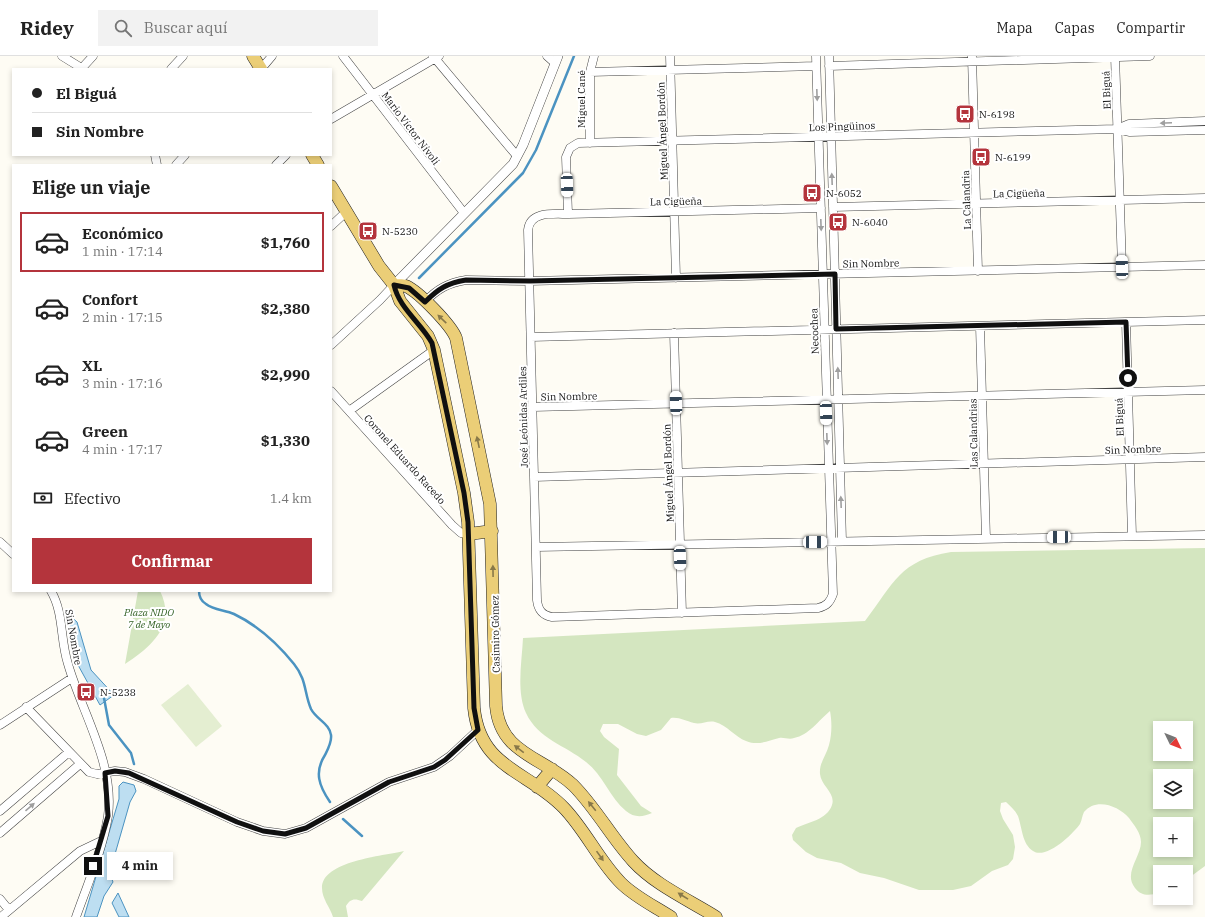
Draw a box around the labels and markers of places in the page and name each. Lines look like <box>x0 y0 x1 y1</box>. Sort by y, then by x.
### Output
bus stop icon: N-6198 <box>954 103 976 125</box>
place label: N-6198 <box>979 108 1015 121</box>
bus stop icon: N-6199 <box>970 146 992 168</box>
place label: N-6199 <box>995 151 1031 164</box>
bus stop icon: N-6052 <box>801 182 823 204</box>
place label: N-6052 <box>826 187 862 200</box>
bus stop icon: N-6040 <box>827 211 849 233</box>
place label: N-6040 <box>852 216 888 229</box>
bus stop icon: N-5230 <box>357 220 379 242</box>
place label: N-5230 <box>382 225 418 238</box>
bus stop icon: N-5238 <box>75 681 97 703</box>
place label: N-5238 <box>100 686 136 699</box>

